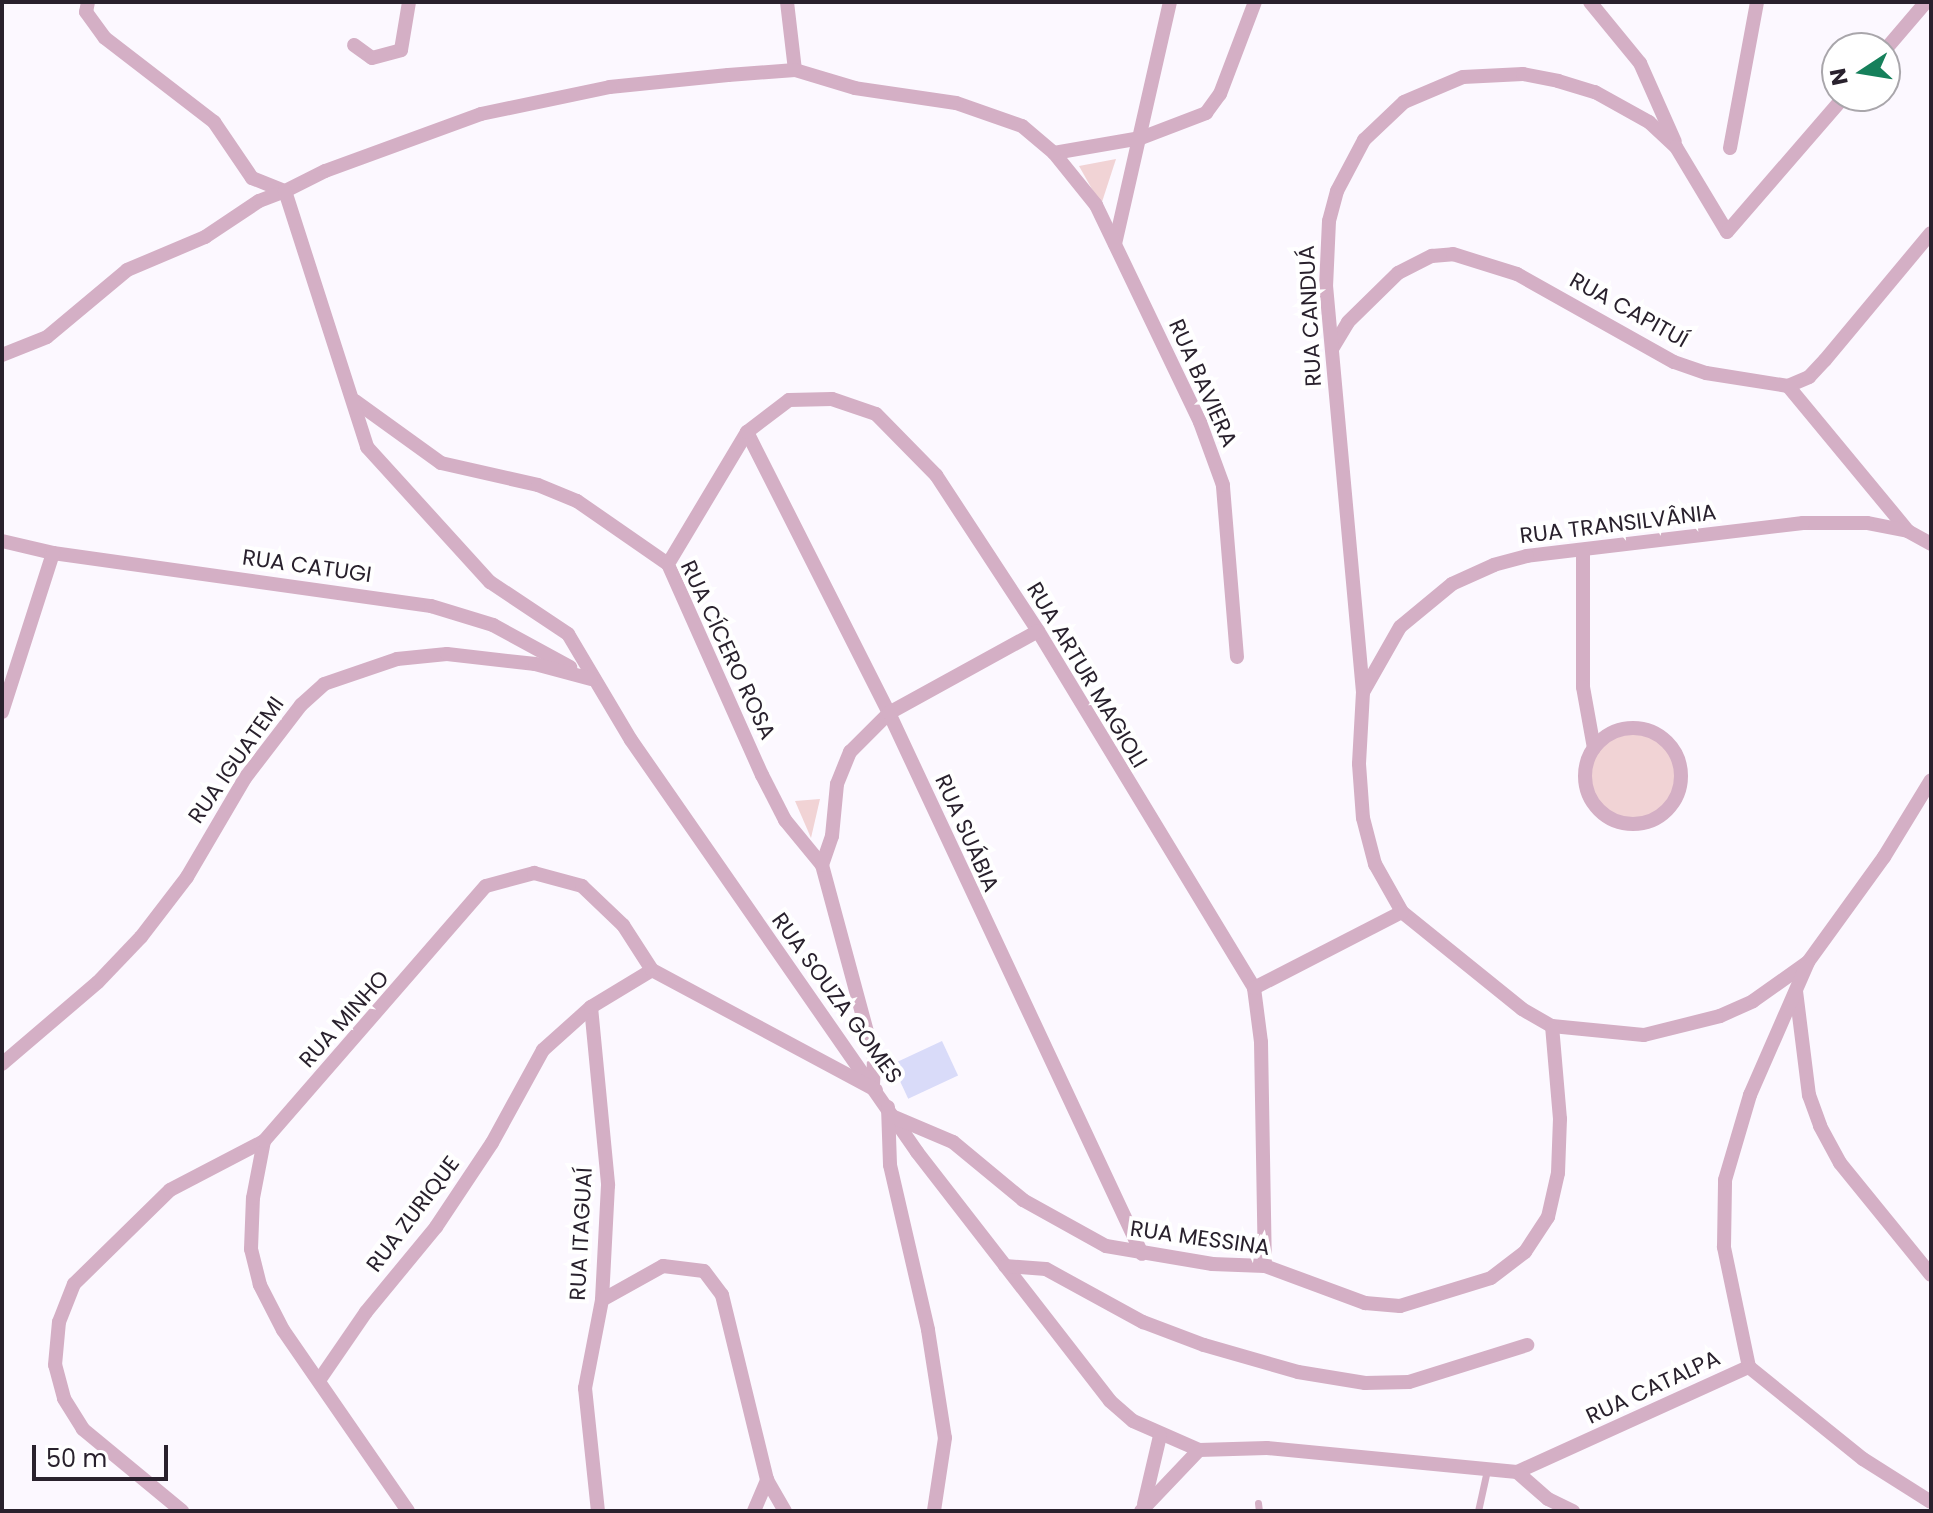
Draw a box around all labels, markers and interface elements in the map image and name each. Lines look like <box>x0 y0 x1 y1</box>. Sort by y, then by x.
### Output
north arrow <box>1821 32 1901 112</box>
text: N <box>1822 65 1856 88</box>
street label: RUA CANDUÁ <box>1293 245 1327 387</box>
street label: RUA CAPITUÍ <box>1565 267 1693 353</box>
street label: RUA BAVIERA <box>1163 315 1243 451</box>
street label: RUA TRANSILVÂNIA <box>1518 499 1718 549</box>
street label: RUA CATUGI <box>241 544 373 588</box>
street label: RUA CÍCERO ROSA <box>675 556 781 744</box>
street label: RUA ARTUR MAGIOLI <box>1021 577 1153 773</box>
street label: RUA IGUATEMI <box>183 692 289 828</box>
street label: RUA SUÁBIA <box>929 770 1005 896</box>
street label: RUA SOUZA GOMES <box>766 908 908 1088</box>
street label: RUA MINHO <box>294 965 394 1073</box>
street label: RUA ZURIQUE <box>361 1151 465 1277</box>
street label: RUA ITAGUAÍ <box>564 1167 598 1301</box>
street label: RUA MESSINA <box>1129 1215 1271 1261</box>
street label: RUA CATALPA <box>1582 1344 1724 1430</box>
scale bar <box>36 1429 172 1479</box>
text: 50 m <box>46 1442 107 1475</box>

